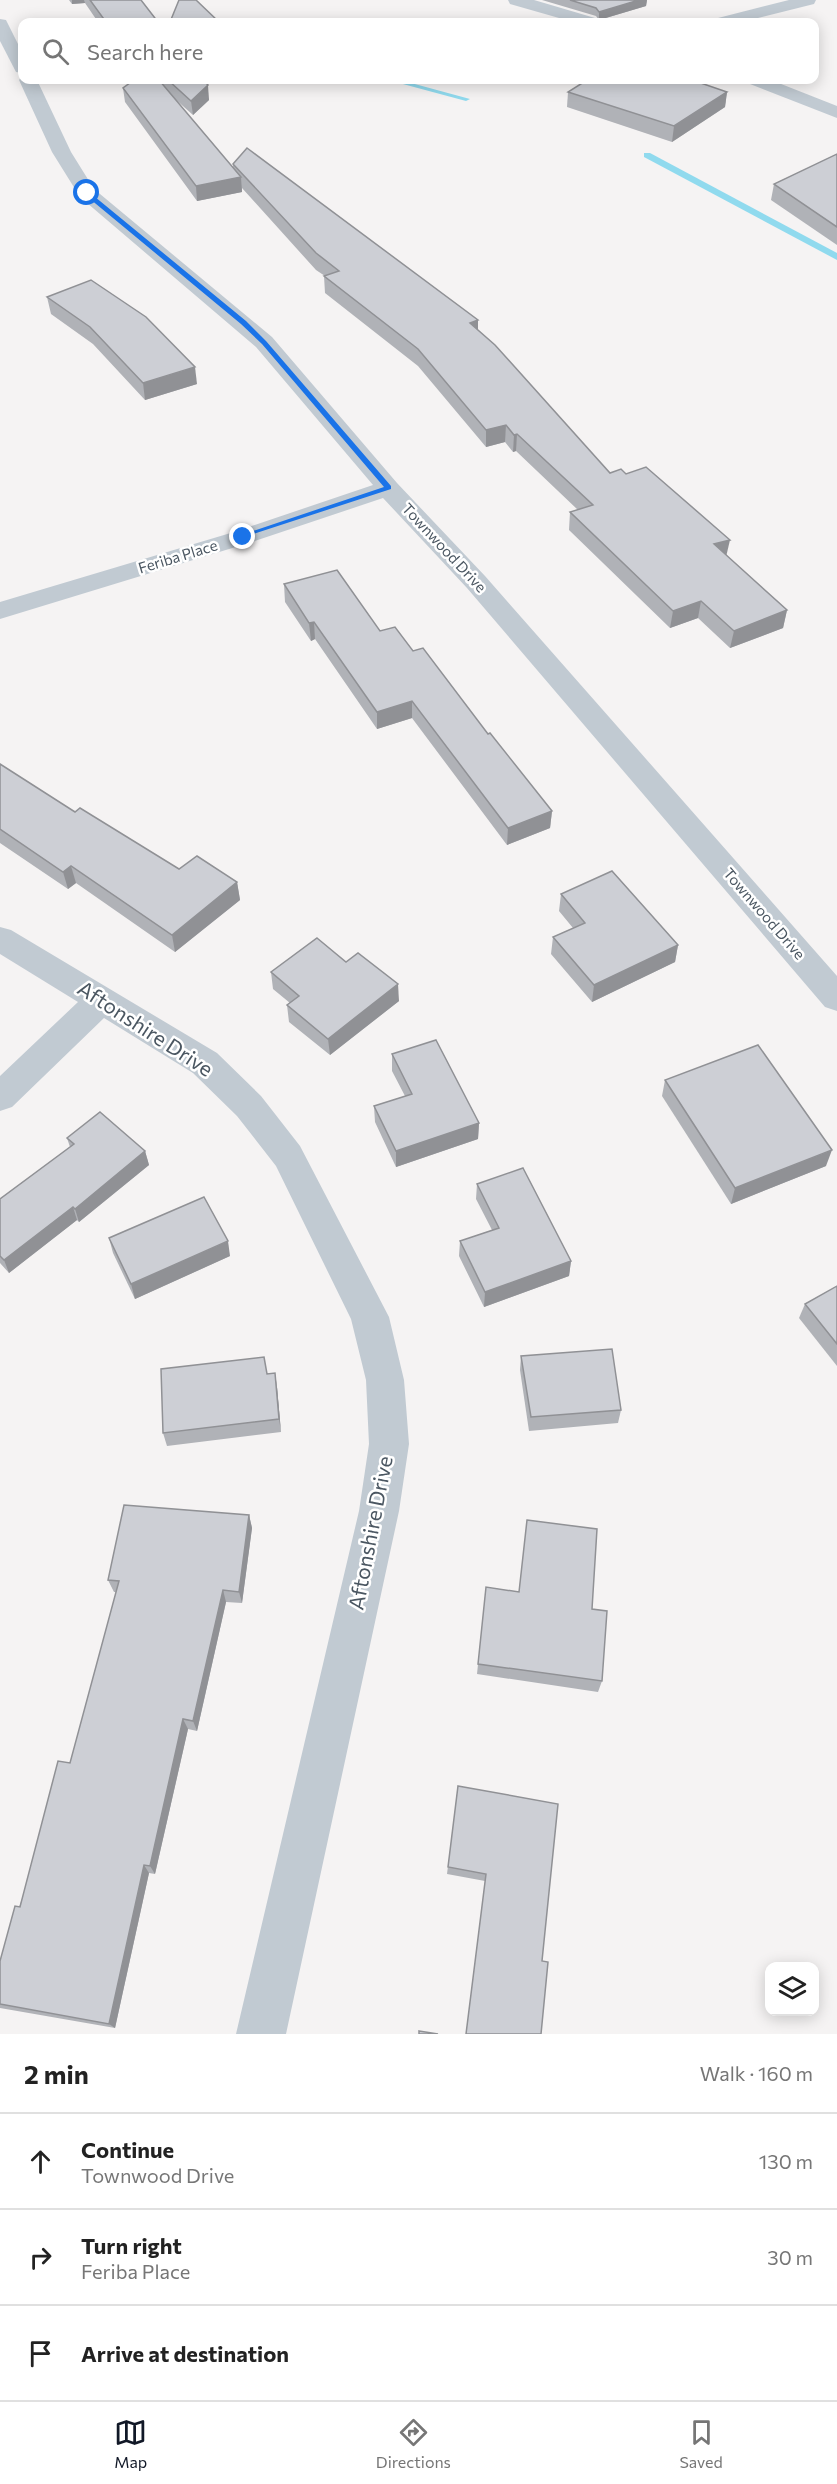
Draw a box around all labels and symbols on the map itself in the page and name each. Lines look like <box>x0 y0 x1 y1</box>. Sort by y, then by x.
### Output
route start <box>73 179 99 205</box>
street label: Townwood Drive <box>399 499 491 596</box>
route end <box>229 523 255 549</box>
street label: Feriba Place <box>136 535 220 577</box>
street label: Townwood Drive <box>720 864 809 963</box>
street label: Aftonshire Drive <box>73 975 218 1081</box>
street label: Aftonshire Drive <box>342 1454 397 1612</box>

